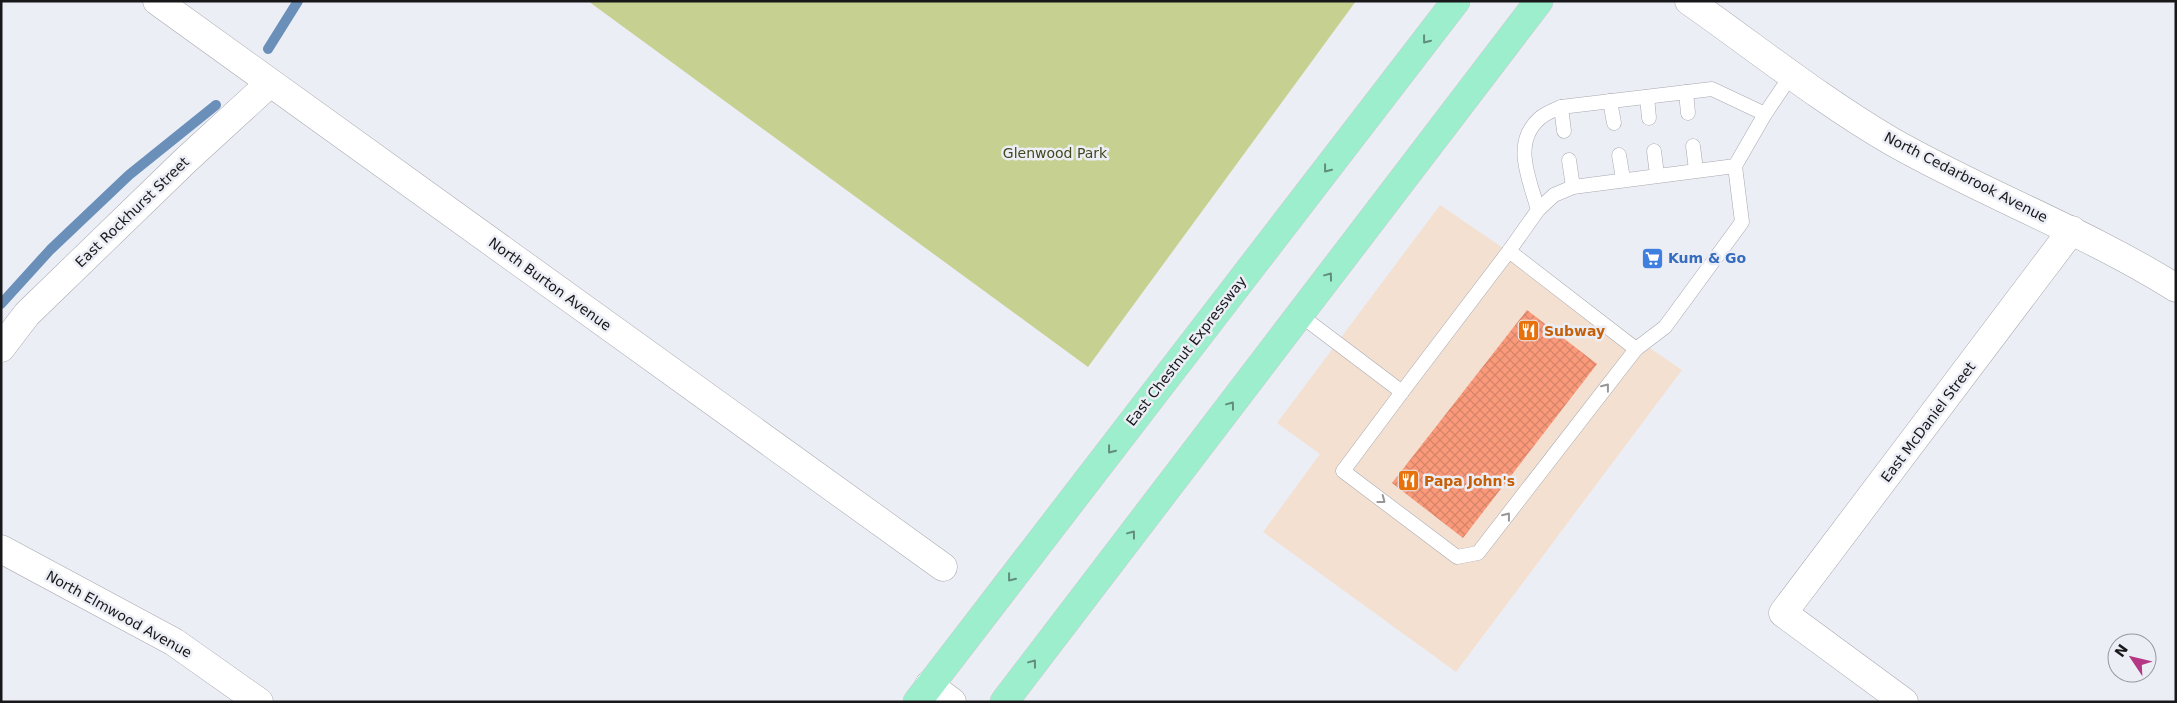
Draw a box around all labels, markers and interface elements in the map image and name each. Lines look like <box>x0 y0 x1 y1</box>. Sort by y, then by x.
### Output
one-way arrow <box>1424 34 1432 43</box>
street label: North Cedarbrook Avenue <box>1882 129 2050 225</box>
park label: Glenwood Park <box>1003 145 1108 161</box>
street label: East Rockhurst Street <box>72 153 192 270</box>
one-way arrow <box>1325 163 1333 172</box>
street label: North Burton Avenue <box>486 234 614 334</box>
supermarket icon: Kum & Go <box>1640 246 1664 270</box>
place label: Kum & Go <box>1668 250 1747 266</box>
street label: East Chestnut Expressway <box>1123 273 1249 429</box>
one-way arrow <box>1324 273 1332 282</box>
restaurant icon: Subway <box>1516 319 1540 343</box>
place label: Subway <box>1544 323 1605 339</box>
street label: East McDaniel Street <box>1878 358 1979 485</box>
one-way arrow <box>1600 383 1609 393</box>
one-way arrow <box>1225 402 1233 411</box>
one-way arrow <box>1108 444 1116 453</box>
restaurant icon: Papa John's <box>1396 469 1420 493</box>
place label: Papa John's <box>1424 473 1515 489</box>
one-way arrow <box>1376 495 1385 503</box>
one-way arrow <box>1501 513 1509 522</box>
one-way arrow <box>1126 530 1135 540</box>
street label: North Elmwood Avenue <box>43 567 195 661</box>
one-way arrow <box>1008 573 1017 582</box>
north arrow <box>2107 633 2157 683</box>
text: N <box>2111 641 2131 660</box>
one-way arrow <box>1028 660 1036 669</box>

